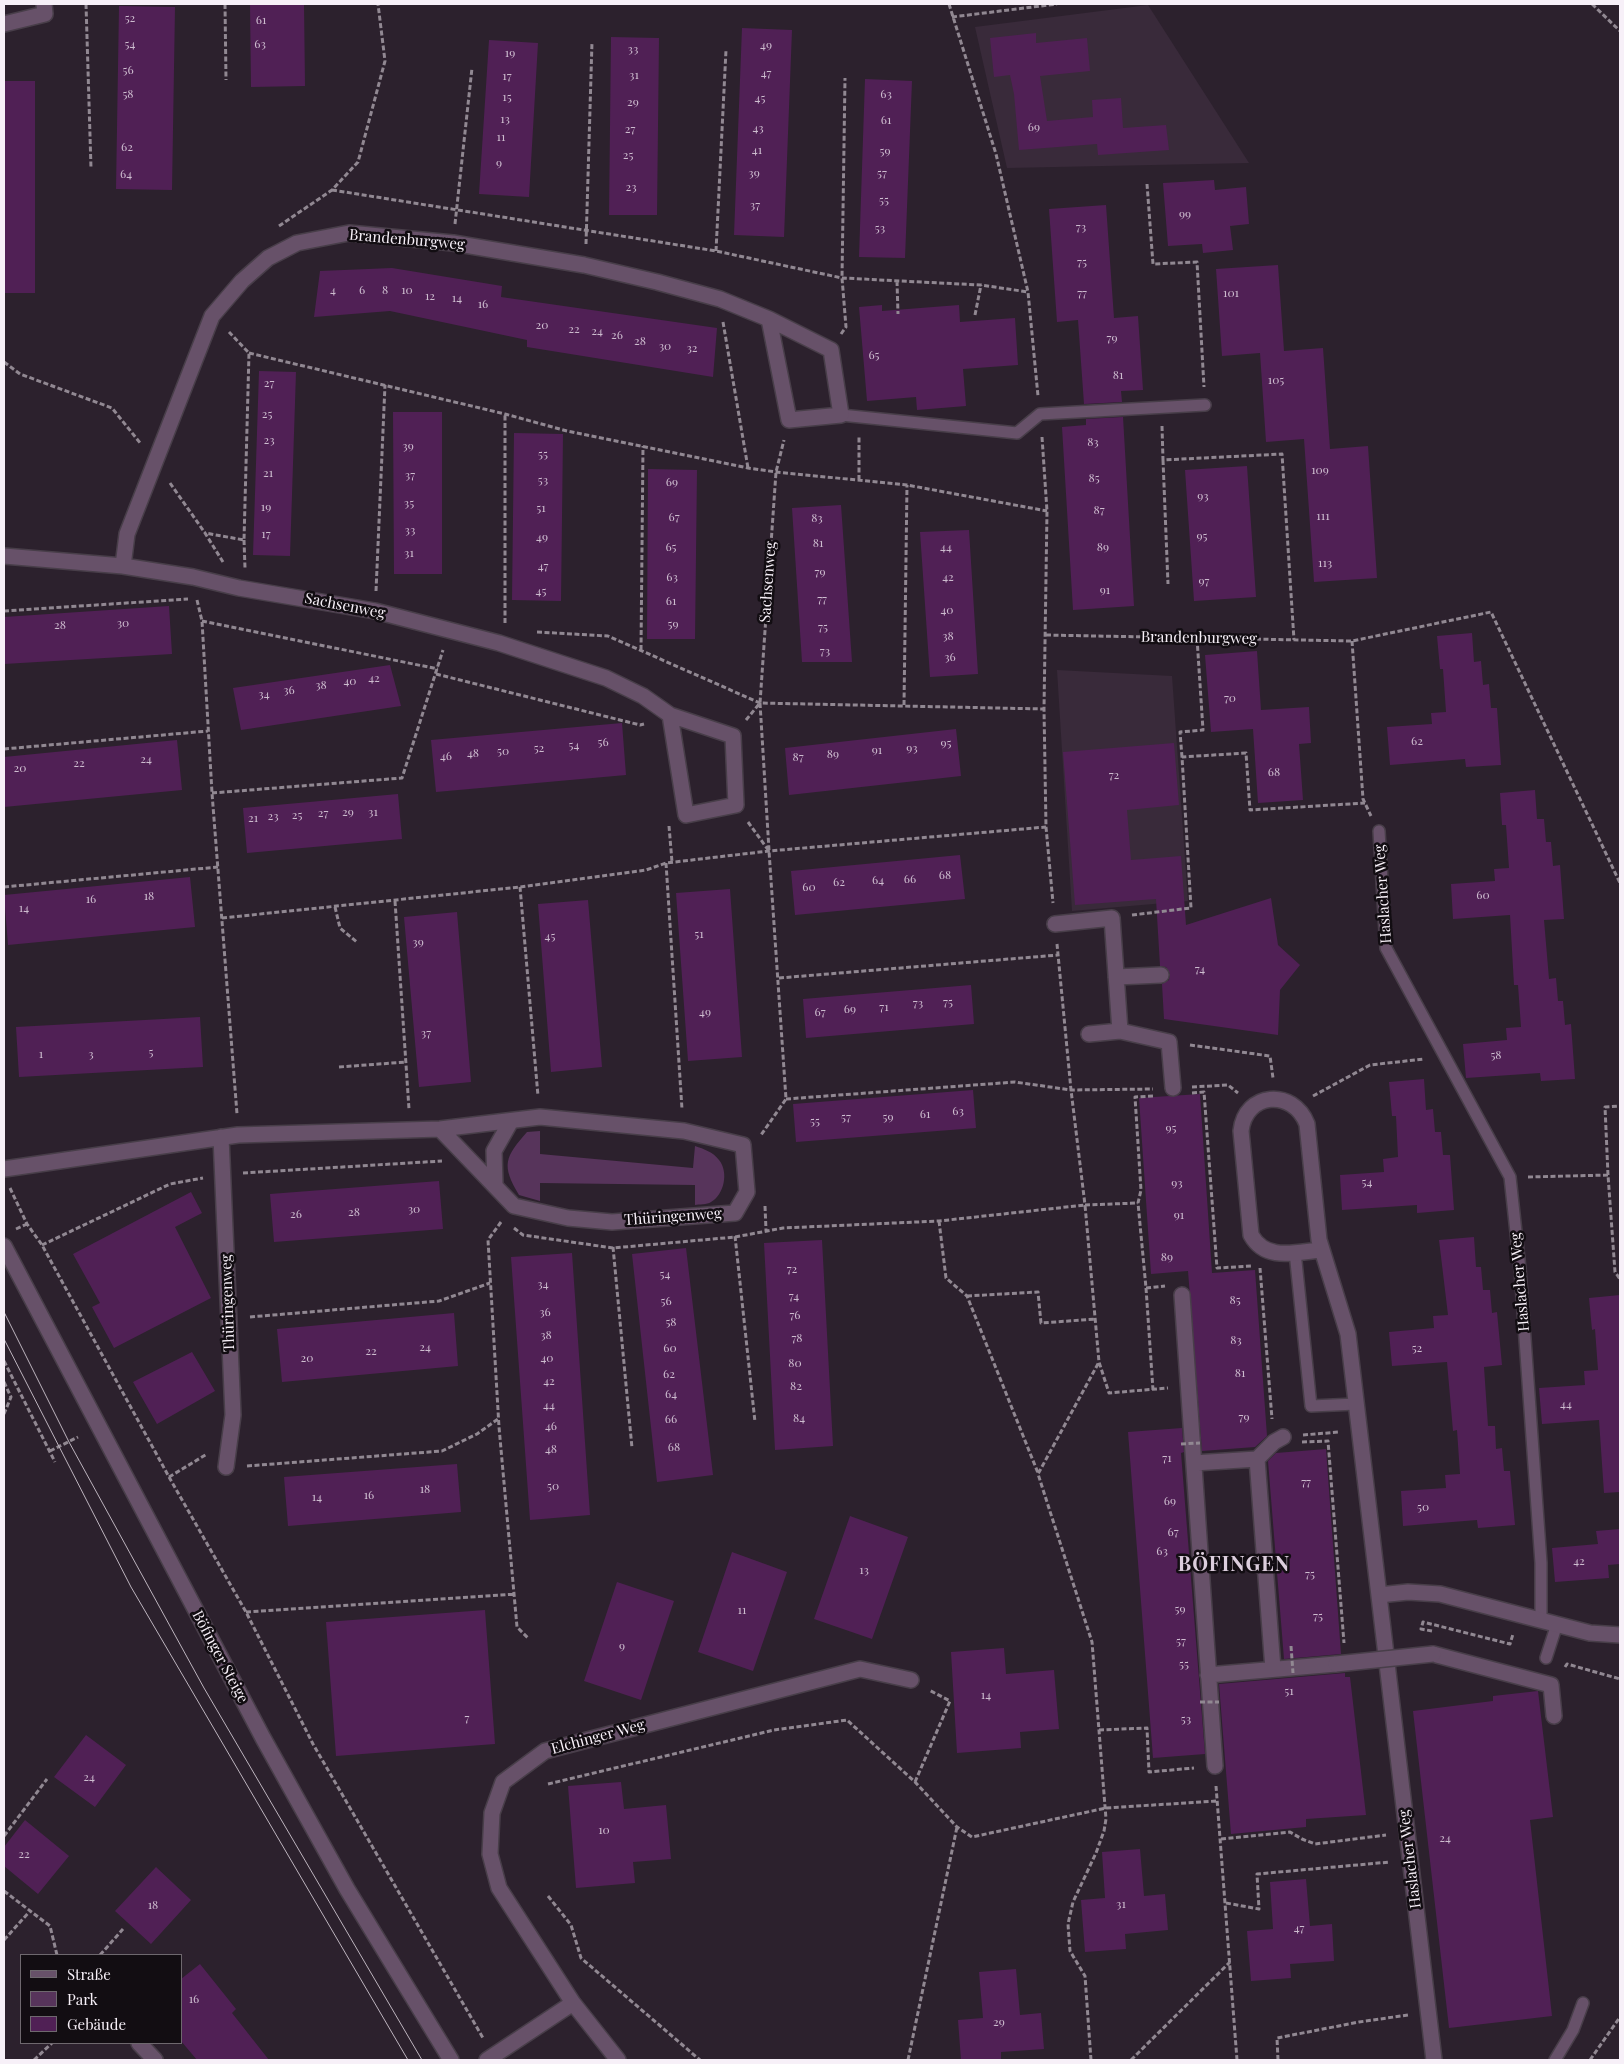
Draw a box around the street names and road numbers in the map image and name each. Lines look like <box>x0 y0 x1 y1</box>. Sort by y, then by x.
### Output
street label: Brandenburgweg <box>348 226 466 254</box>
street label: Sachsenweg <box>756 541 780 623</box>
street label: Sachsenweg <box>303 589 387 623</box>
street label: Brandenburgweg <box>1141 628 1257 648</box>
street label: Haslacher Weg <box>1371 844 1395 944</box>
street label: Thüringenweg <box>624 1205 722 1229</box>
street label: Haslacher Weg <box>1507 1232 1533 1332</box>
street label: Thüringenweg <box>217 1254 239 1352</box>
street label: Böfinger Steige <box>188 1608 252 1706</box>
street label: Elchinger Weg <box>549 1716 647 1758</box>
street label: Haslacher Weg <box>1395 1809 1425 1909</box>

